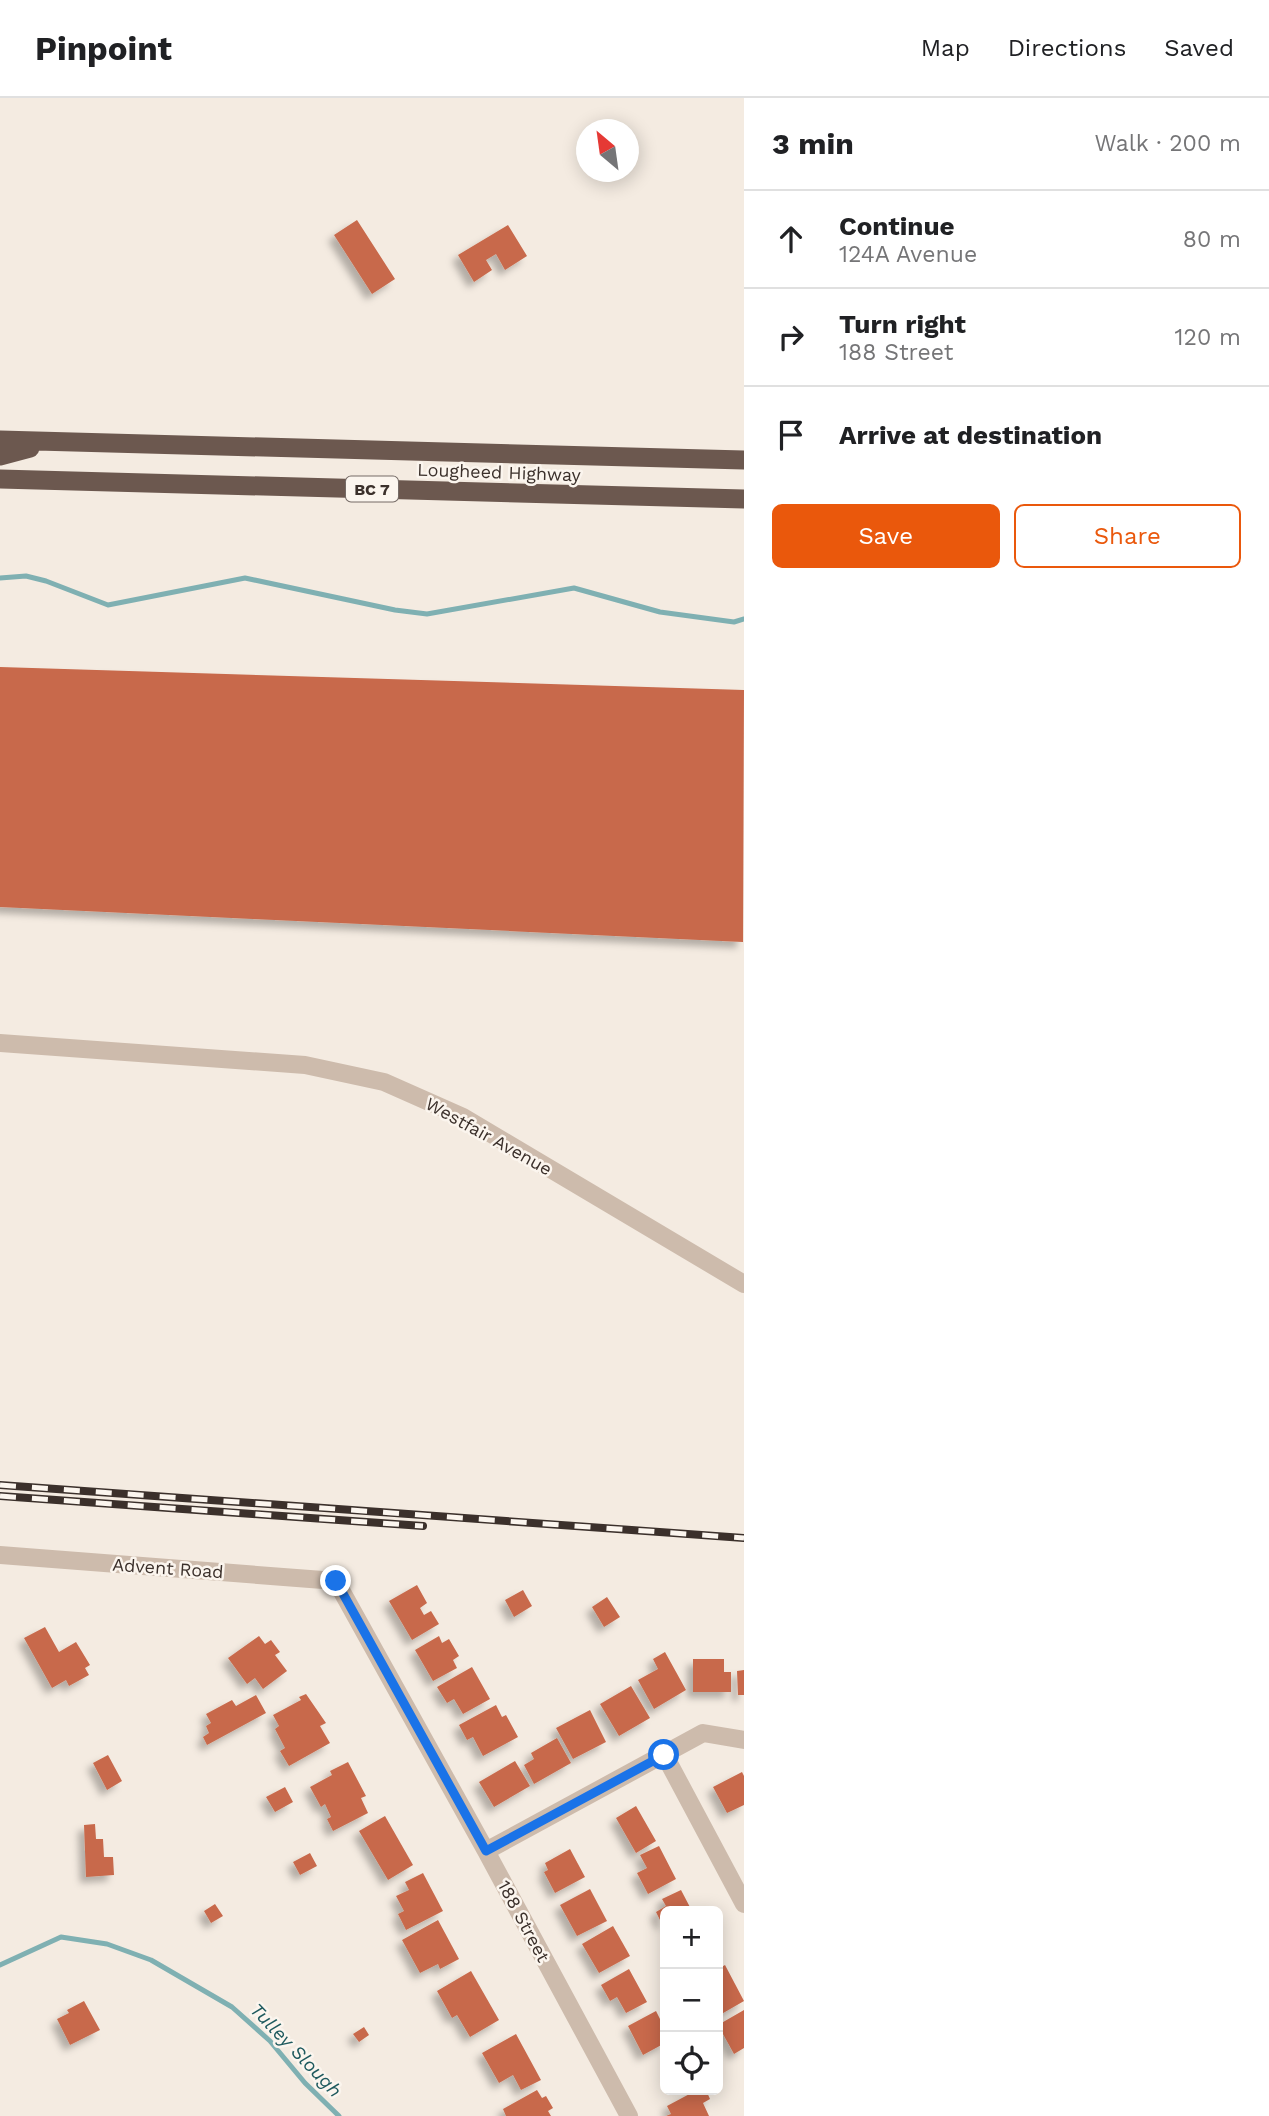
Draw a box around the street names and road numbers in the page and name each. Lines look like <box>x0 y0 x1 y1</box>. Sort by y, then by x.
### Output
street label: Lougheed Highway <box>417 459 582 485</box>
road number: BC 7 <box>346 476 398 502</box>
street label: Westfair Avenue <box>422 1093 556 1179</box>
street label: Advent Road <box>112 1554 224 1582</box>
street label: 188 Street <box>494 1877 554 1966</box>

